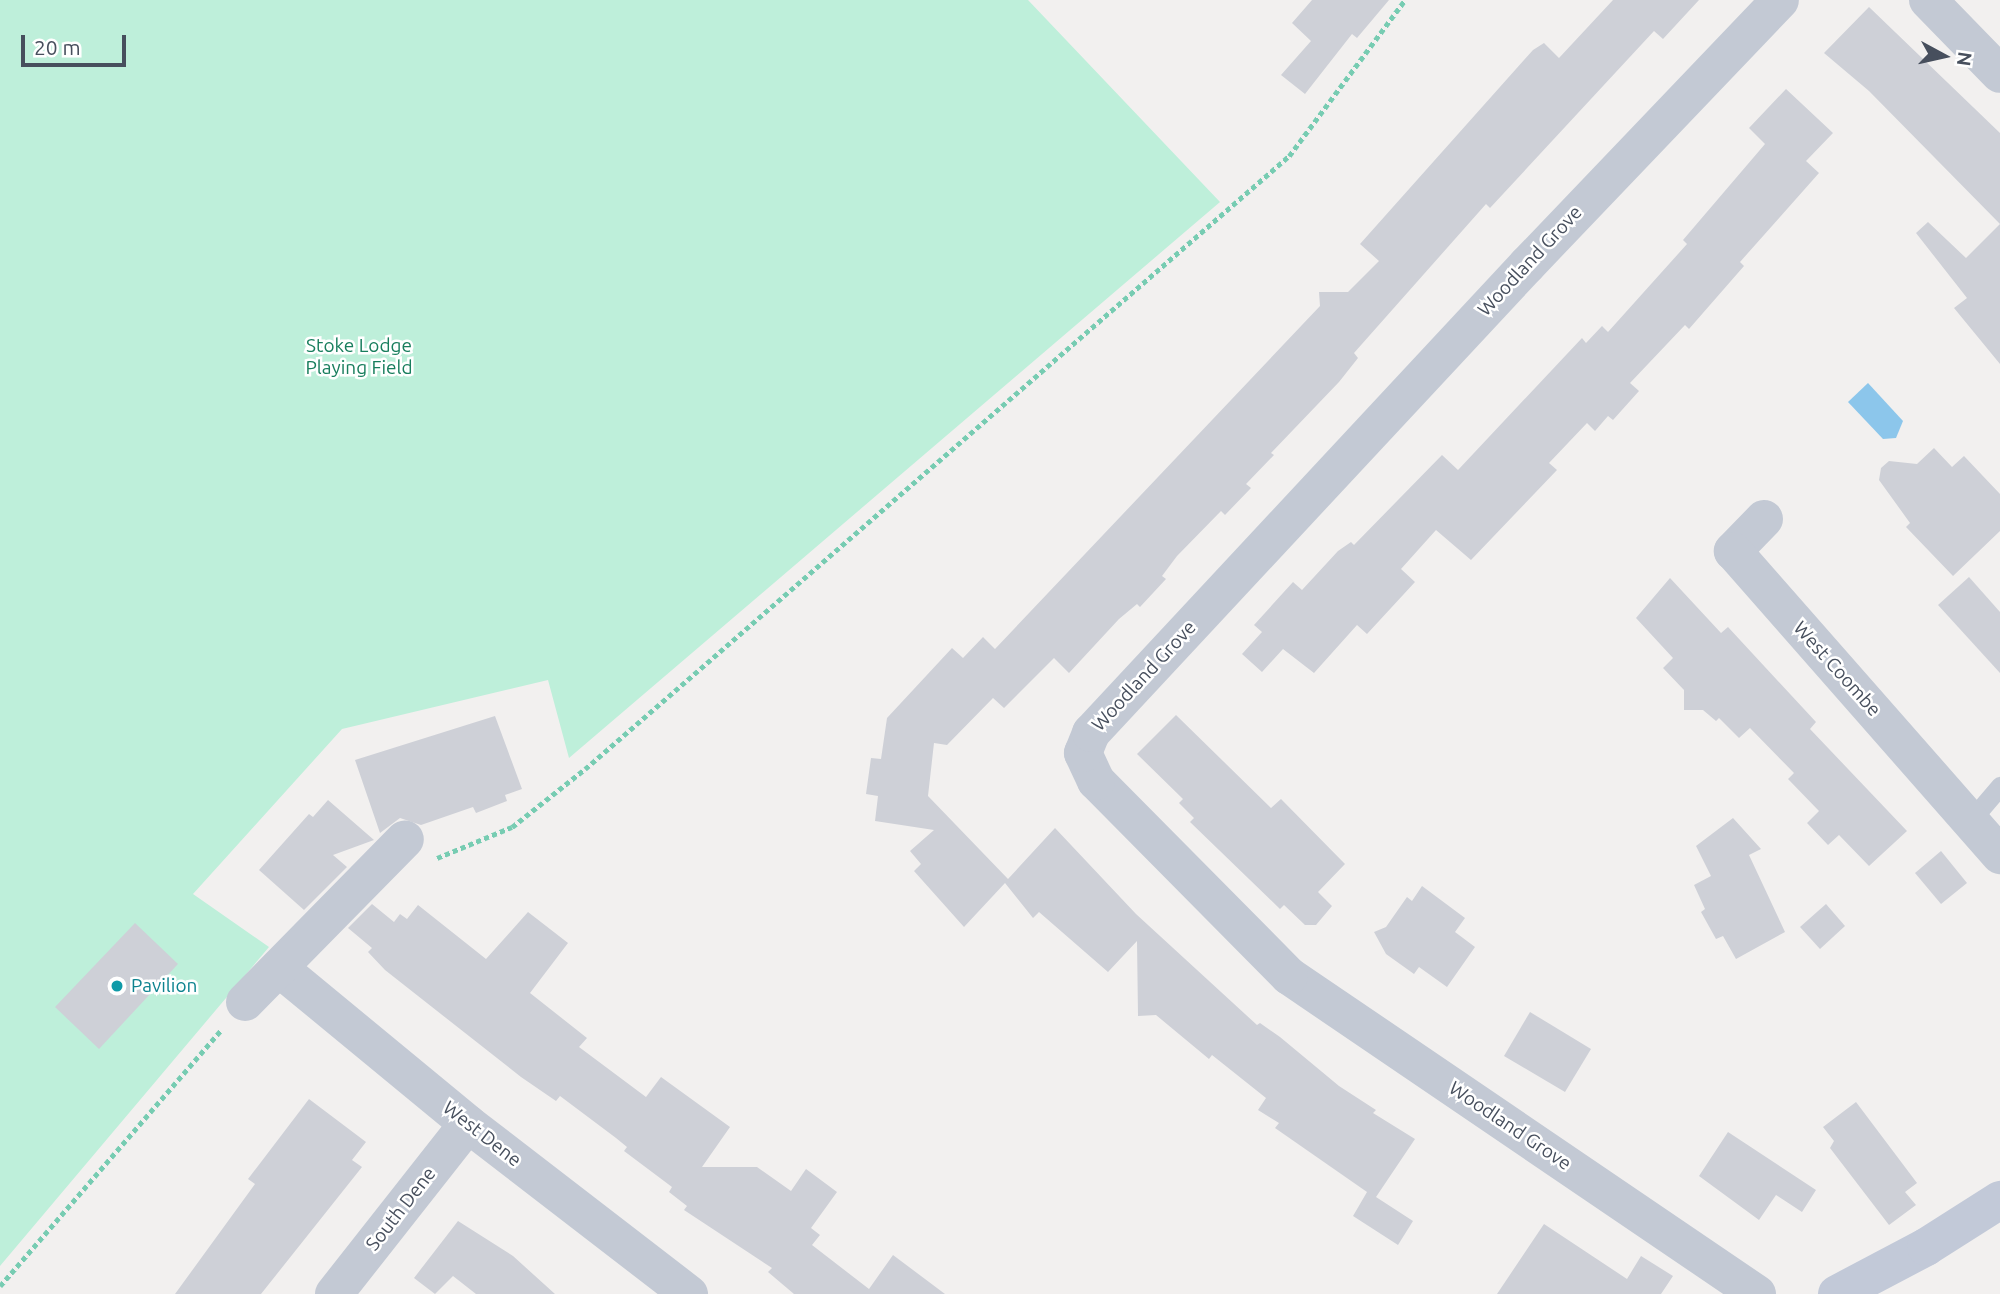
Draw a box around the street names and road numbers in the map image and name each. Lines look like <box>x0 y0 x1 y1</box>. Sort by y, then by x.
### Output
street label: Woodland Grove <box>1473 201 1587 321</box>
street label: Woodland Grove <box>1087 616 1201 736</box>
street label: West Coombe <box>1788 617 1886 721</box>
street label: Woodland Grove <box>1445 1077 1575 1175</box>
street label: West Dene <box>438 1096 526 1172</box>
street label: South Dene <box>361 1163 441 1255</box>

